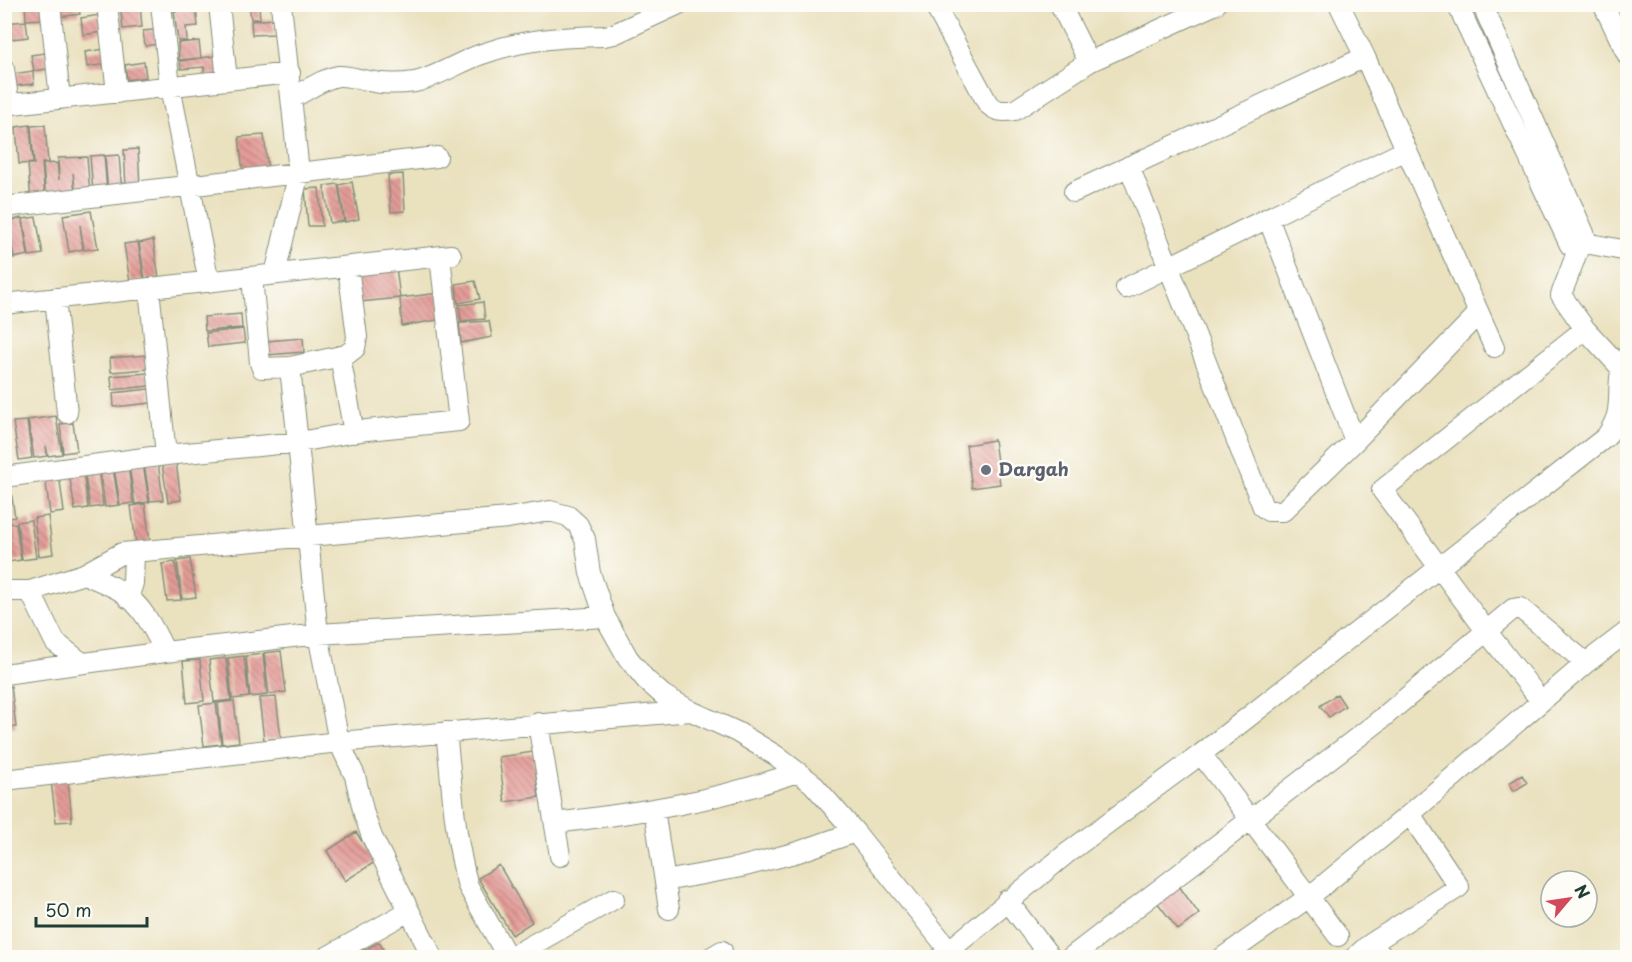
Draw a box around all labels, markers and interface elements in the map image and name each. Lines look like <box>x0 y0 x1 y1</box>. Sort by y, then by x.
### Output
place label: Dargah <box>998 455 1069 482</box>
marker: Dargah <box>979 463 993 477</box>
north arrow <box>1539 869 1599 929</box>
text: N <box>1569 880 1597 903</box>
scale bar <box>36 890 147 928</box>
text: 50 m <box>45 896 92 923</box>

